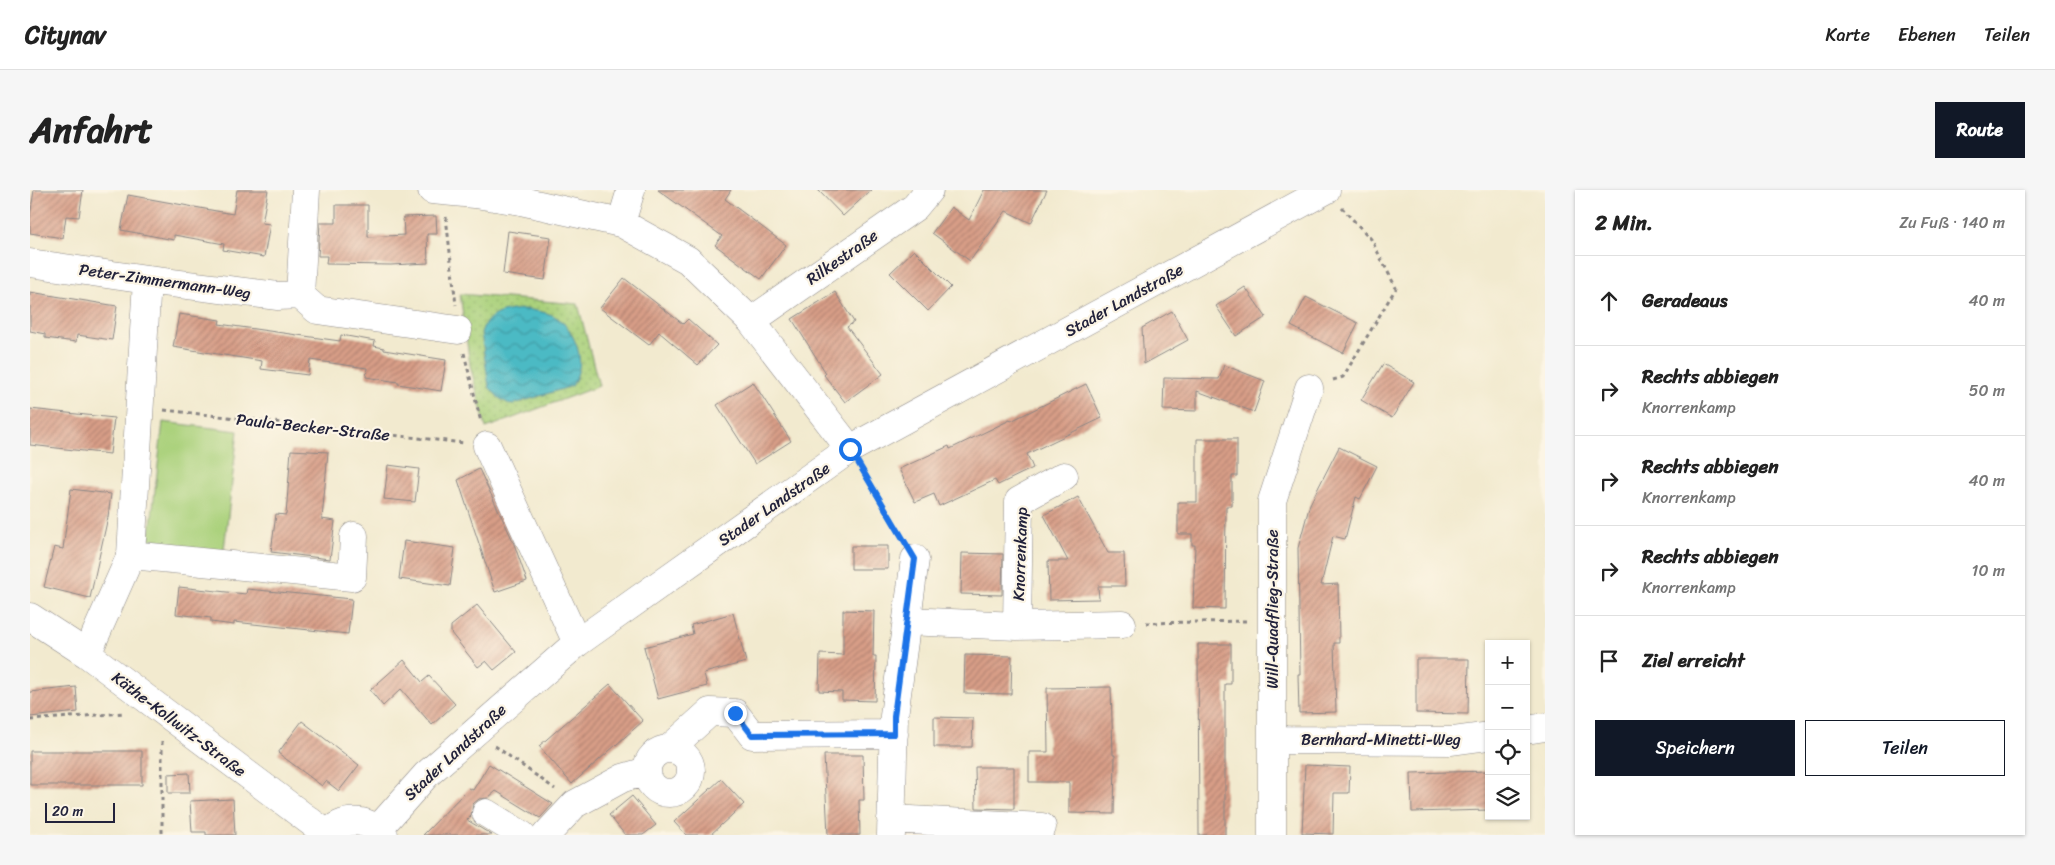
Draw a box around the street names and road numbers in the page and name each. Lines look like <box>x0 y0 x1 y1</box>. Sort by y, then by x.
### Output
street label: Rilkestraße <box>800 221 884 293</box>
street label: Peter-Zimmermann-Weg <box>77 255 253 307</box>
street label: Stader Landstraße <box>1059 255 1189 345</box>
street label: Paula-Becker-Straße <box>235 405 391 449</box>
street label: Stader Landstraße <box>711 454 837 554</box>
street label: Knorrenkamp <box>1004 506 1036 601</box>
street label: Will-Quadflieg-Straße <box>1258 529 1287 689</box>
street label: Käthe-Kollwitz-Straße <box>105 663 253 785</box>
street label: Stader Landstraße <box>397 696 513 808</box>
street label: Bernhard-Minetti-Weg <box>1301 725 1461 754</box>

